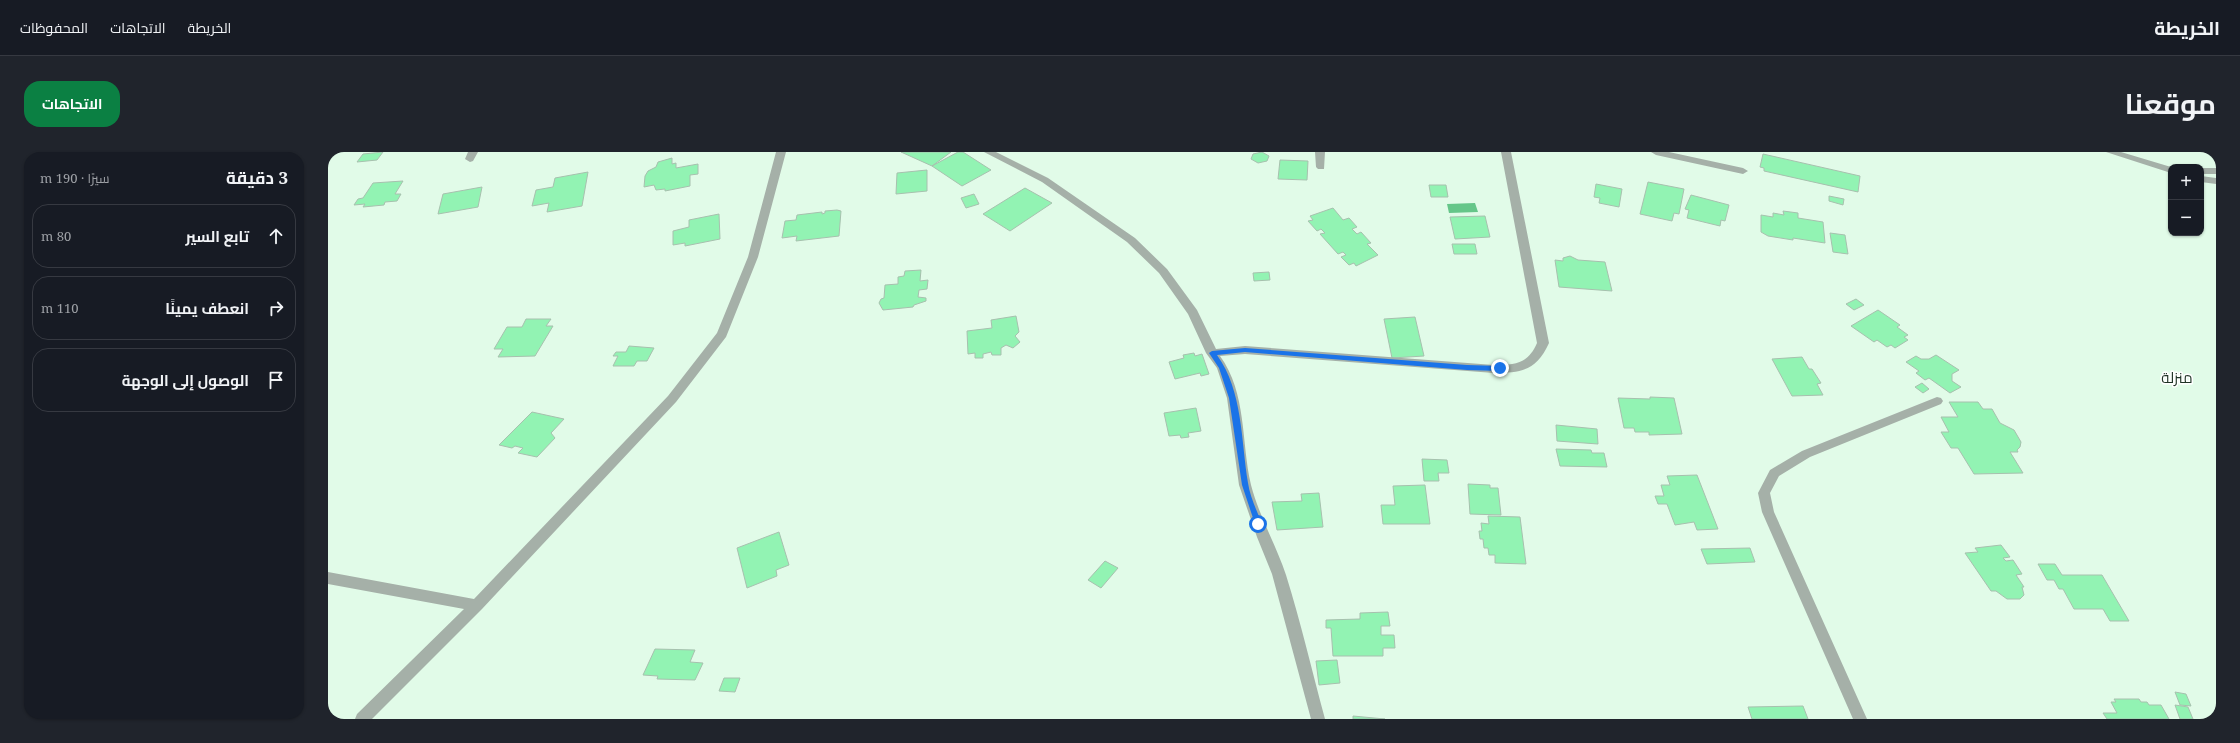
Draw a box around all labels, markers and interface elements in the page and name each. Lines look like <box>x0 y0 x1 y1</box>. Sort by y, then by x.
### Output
text: الخريطة <box>2154 15 2220 41</box>
text: المحفوظات <box>20 18 88 37</box>
text: الاتجاهات <box>110 18 166 37</box>
text: الخريطة <box>188 18 231 37</box>
button: الاتجاهات <box>24 81 120 127</box>
text: موقعنا <box>2125 84 2216 122</box>
map controls <box>2168 164 2204 236</box>
button: + <box>2168 164 2204 200</box>
text: 3 دقيقة <box>226 166 288 189</box>
text: سيرًا · 190 m <box>40 169 109 187</box>
button: − <box>2168 200 2204 236</box>
icon: ahead <box>265 225 287 247</box>
text: تابع السير <box>185 226 249 246</box>
text: 80 m <box>41 227 71 245</box>
icon: right <box>265 297 287 319</box>
text: انعطف يمينًا <box>165 298 249 318</box>
text: 110 m <box>41 299 79 317</box>
route end <box>1491 359 1509 377</box>
district label: منزلة <box>2161 367 2193 387</box>
icon: arrive <box>265 369 287 391</box>
text: الوصول إلى الوجهة <box>122 370 249 390</box>
route start <box>1249 515 1267 533</box>

